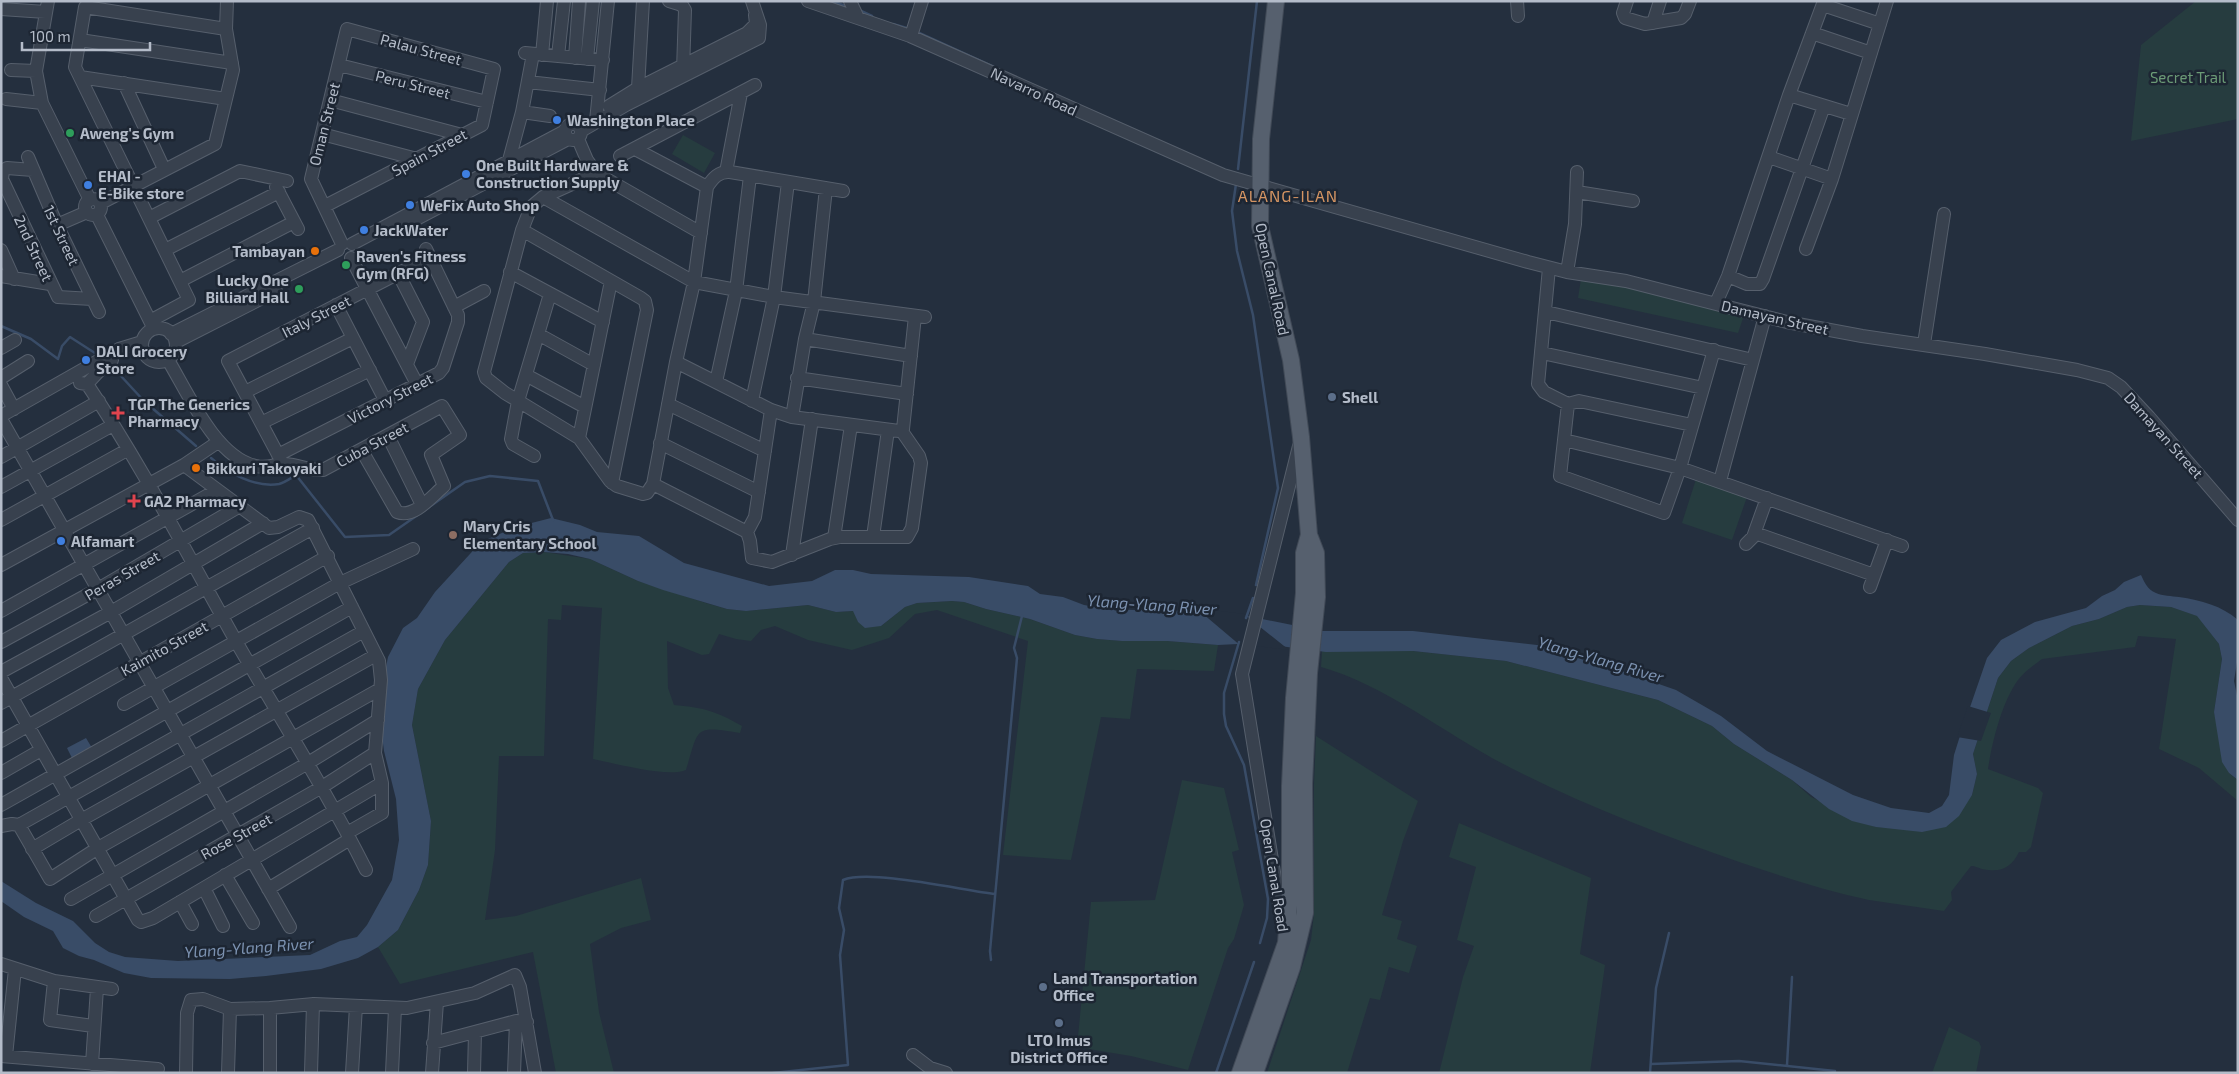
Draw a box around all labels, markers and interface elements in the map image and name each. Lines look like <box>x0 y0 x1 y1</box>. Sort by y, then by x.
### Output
scale bar <box>22 20 150 52</box>
text: 100 m <box>30 27 71 45</box>
street label: Palau Street <box>378 30 464 69</box>
street label: Navarro Road <box>988 63 1080 119</box>
street label: Peru Street <box>374 66 453 102</box>
park label: Secret Trail <box>2150 68 2227 86</box>
street label: Oman Street <box>305 80 343 167</box>
place label: Washington Place <box>567 111 695 129</box>
marker: Washington Place <box>551 114 563 126</box>
place label: Aweng's Gym <box>80 124 174 143</box>
street label: Spain Street <box>388 124 470 179</box>
marker: Aweng's Gym <box>64 127 76 139</box>
place label: One Built Hardware & Construction Supply <box>476 156 629 192</box>
place label: EHAI - E-Bike store <box>98 167 184 202</box>
marker: One Built Hardware & Construction Supply <box>460 168 472 180</box>
marker: EHAI - E-Bike store <box>82 179 94 191</box>
district label: ALANG-ILAN <box>1238 186 1338 205</box>
place label: WeFix Auto Shop <box>420 196 539 214</box>
marker: WeFix Auto Shop <box>404 199 416 211</box>
street label: 1st Street <box>40 202 84 268</box>
street label: 2nd Street <box>11 212 57 284</box>
place label: JackWater <box>374 221 449 239</box>
street label: Open Canal Road <box>1252 221 1294 337</box>
marker: JackWater <box>358 224 370 236</box>
place label: Tambayan <box>232 242 305 261</box>
marker: Tambayan <box>309 245 321 257</box>
place label: Raven's Fitness Gym (RFG) <box>356 247 466 283</box>
marker: Raven's Fitness Gym (RFG) <box>340 259 352 271</box>
place label: Lucky One Billiard Hall <box>205 271 289 306</box>
marker: Lucky One Billiard Hall <box>293 283 305 295</box>
street label: Italy Street <box>279 291 354 341</box>
street label: Damayan Street <box>1720 296 1831 338</box>
place label: DALI Grocery Store <box>96 342 188 377</box>
marker: DALI Grocery Store <box>80 354 92 366</box>
street label: Victory Street <box>344 369 436 427</box>
place label: Shell <box>1342 388 1378 406</box>
street label: Damayan Street <box>2121 388 2207 482</box>
marker: Shell <box>1326 391 1338 403</box>
place label: TGP The Generics Pharmacy <box>128 395 250 431</box>
marker: TGP The Generics Pharmacy <box>112 407 124 419</box>
street label: Cuba Street <box>333 417 411 470</box>
place label: Bikkuri Takoyaki <box>206 459 321 478</box>
marker: Bikkuri Takoyaki <box>190 462 202 474</box>
place label: GA2 Pharmacy <box>144 492 247 511</box>
marker: GA2 Pharmacy <box>128 495 140 507</box>
place label: Mary Cris Elementary School <box>463 517 596 553</box>
marker: Mary Cris Elementary School <box>447 529 459 541</box>
place label: Alfamart <box>71 532 134 550</box>
marker: Alfamart <box>55 535 67 547</box>
street label: Peras Street <box>81 546 163 604</box>
water label: Ylang-Ylang River <box>1087 590 1218 618</box>
street label: Kaimito Street <box>117 616 211 679</box>
water label: Ylang-Ylang River <box>1536 632 1667 686</box>
street label: Rose Street <box>197 809 275 863</box>
street label: Open Canal Road <box>1257 817 1293 933</box>
water label: Ylang-Ylang River <box>184 933 315 961</box>
place label: Land Transportation Office <box>1053 969 1197 1004</box>
marker: Land Transportation Office <box>1037 981 1049 993</box>
marker: LTO Imus District Office <box>1053 1017 1065 1029</box>
place label: LTO Imus District Office <box>1010 1031 1108 1066</box>

